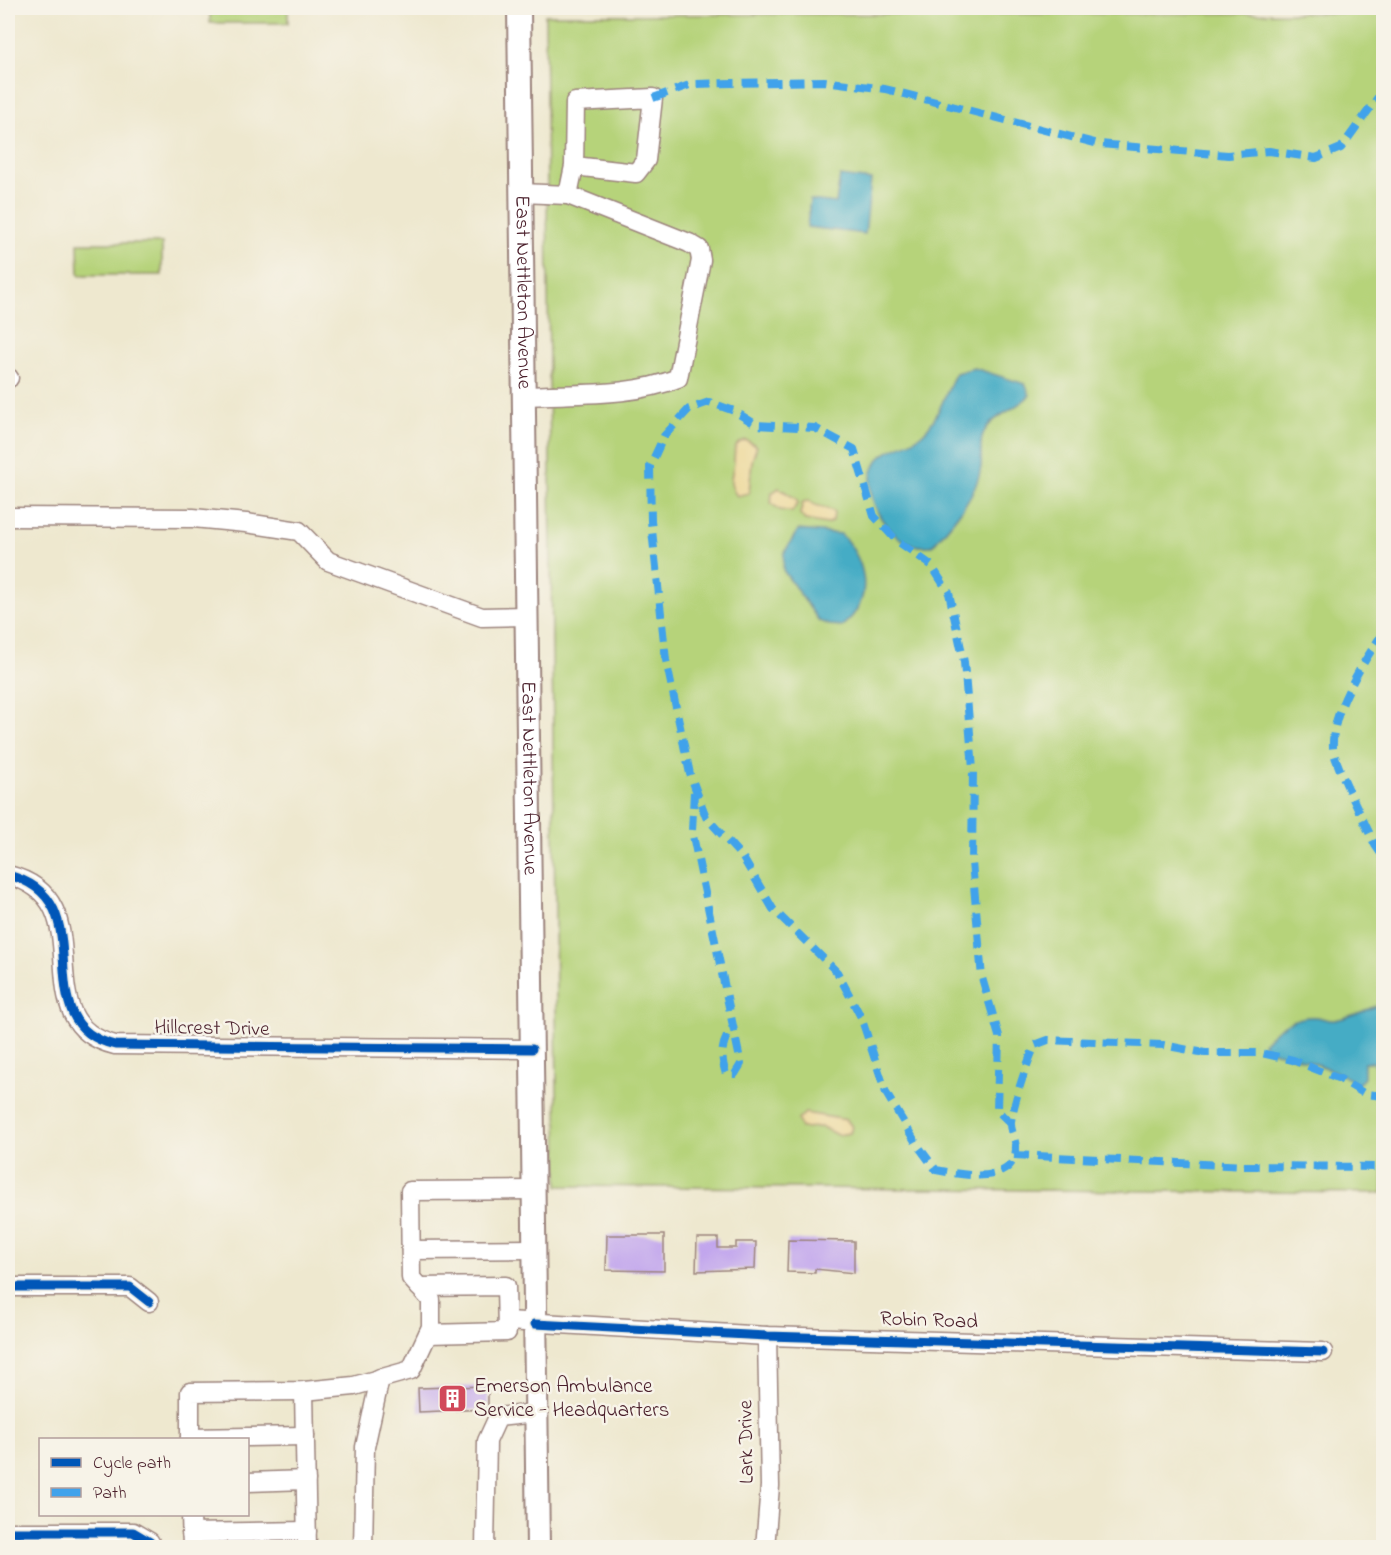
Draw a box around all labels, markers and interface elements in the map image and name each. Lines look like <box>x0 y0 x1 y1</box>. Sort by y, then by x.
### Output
street label: East Nettleton Avenue <box>506 195 539 390</box>
street label: East Nettleton Avenue <box>512 681 545 876</box>
street label: Hillcrest Drive <box>154 1013 270 1045</box>
street label: Robin Road <box>879 1304 979 1338</box>
place label: Emerson Ambulance Service - Headquarters <box>474 1372 669 1426</box>
building icon: Emerson Ambulance Service - Headquarters <box>437 1383 469 1415</box>
street label: Lark Drive <box>731 1399 763 1484</box>
legend <box>39 1438 249 1516</box>
text: Cycle path <box>93 1451 171 1477</box>
text: Path <box>93 1481 127 1507</box>

